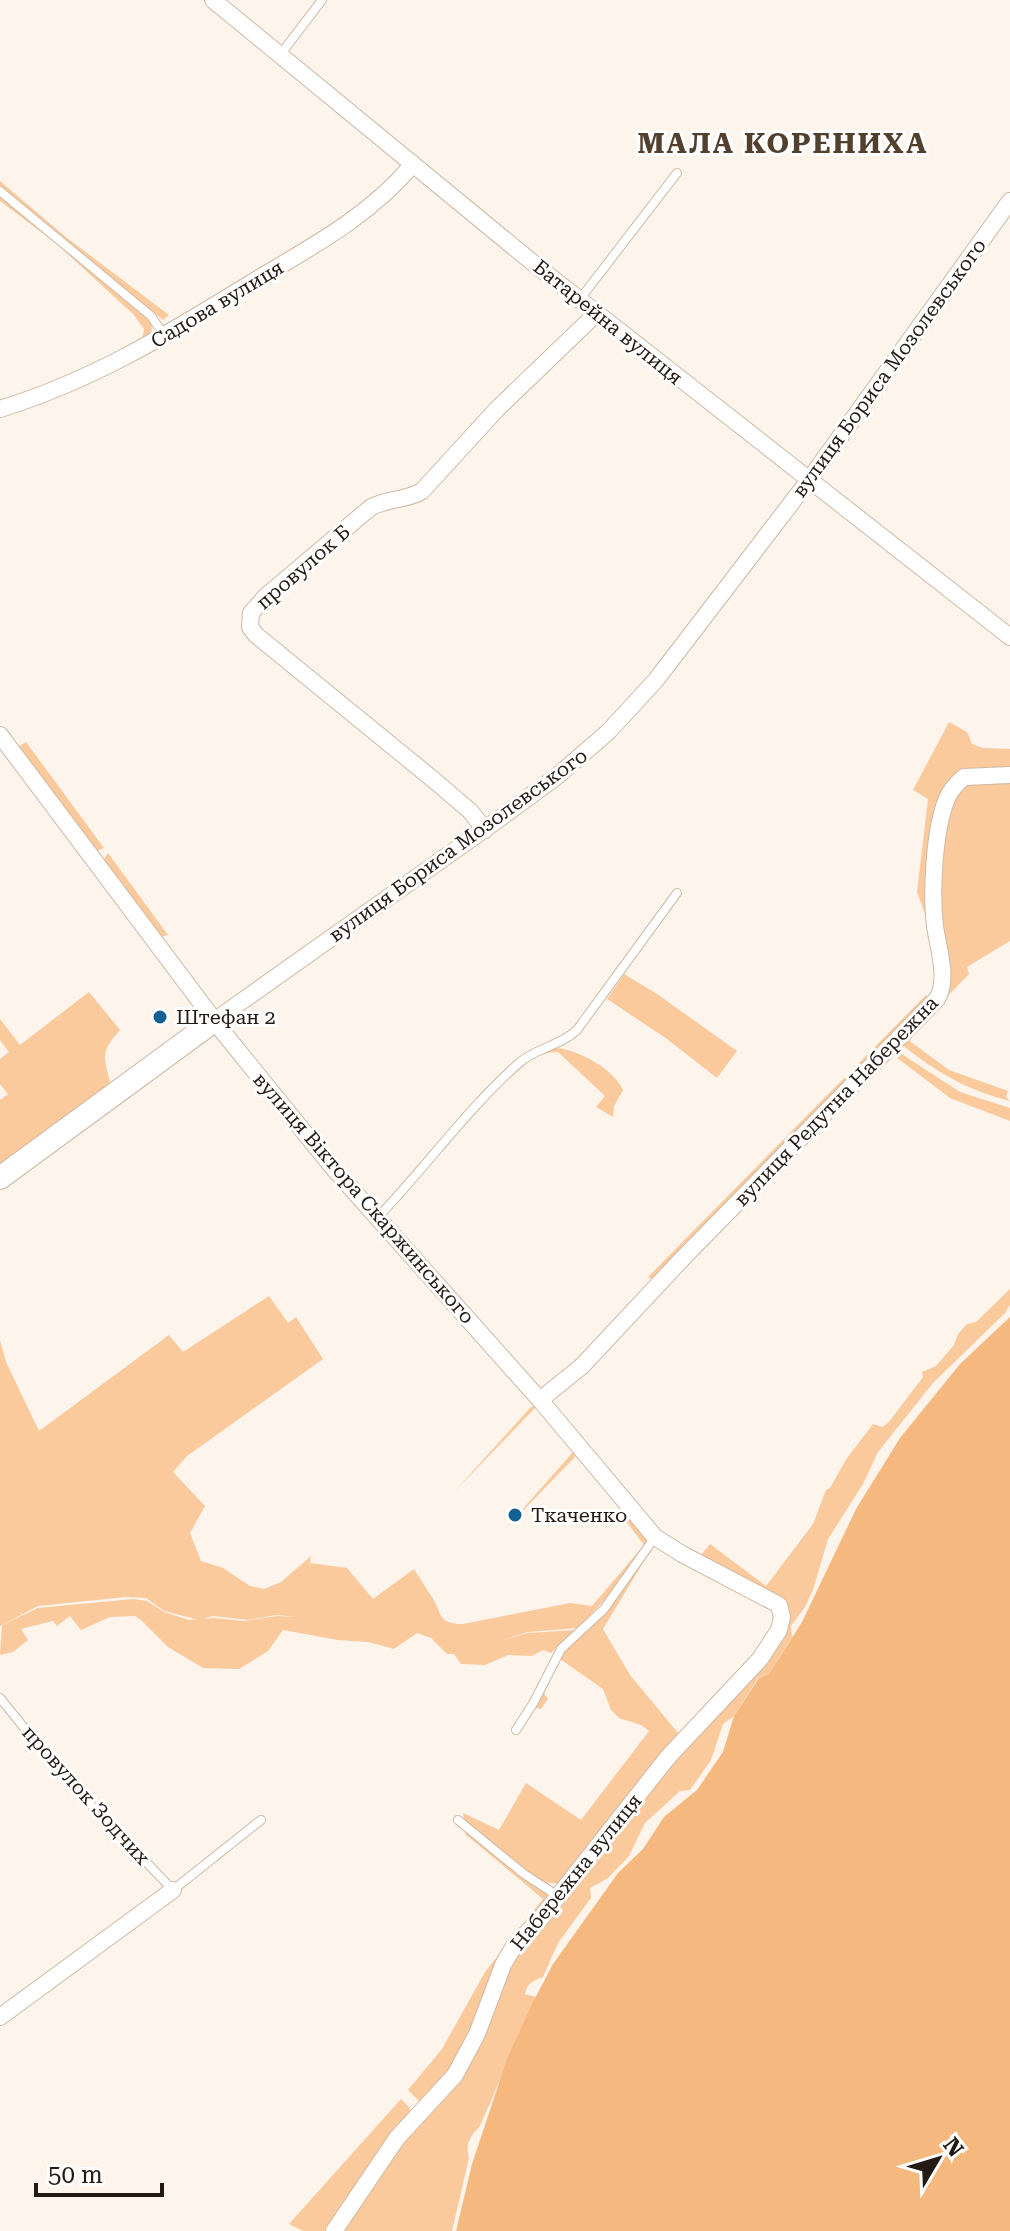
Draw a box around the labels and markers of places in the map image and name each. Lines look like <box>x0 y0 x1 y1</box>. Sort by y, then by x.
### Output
place label: Штефан 2 <box>176 1005 276 1029</box>
marker: Штефан 2 <box>151 1008 169 1026</box>
place label: Ткаченко <box>531 1503 627 1527</box>
marker: Ткаченко <box>506 1506 524 1524</box>

